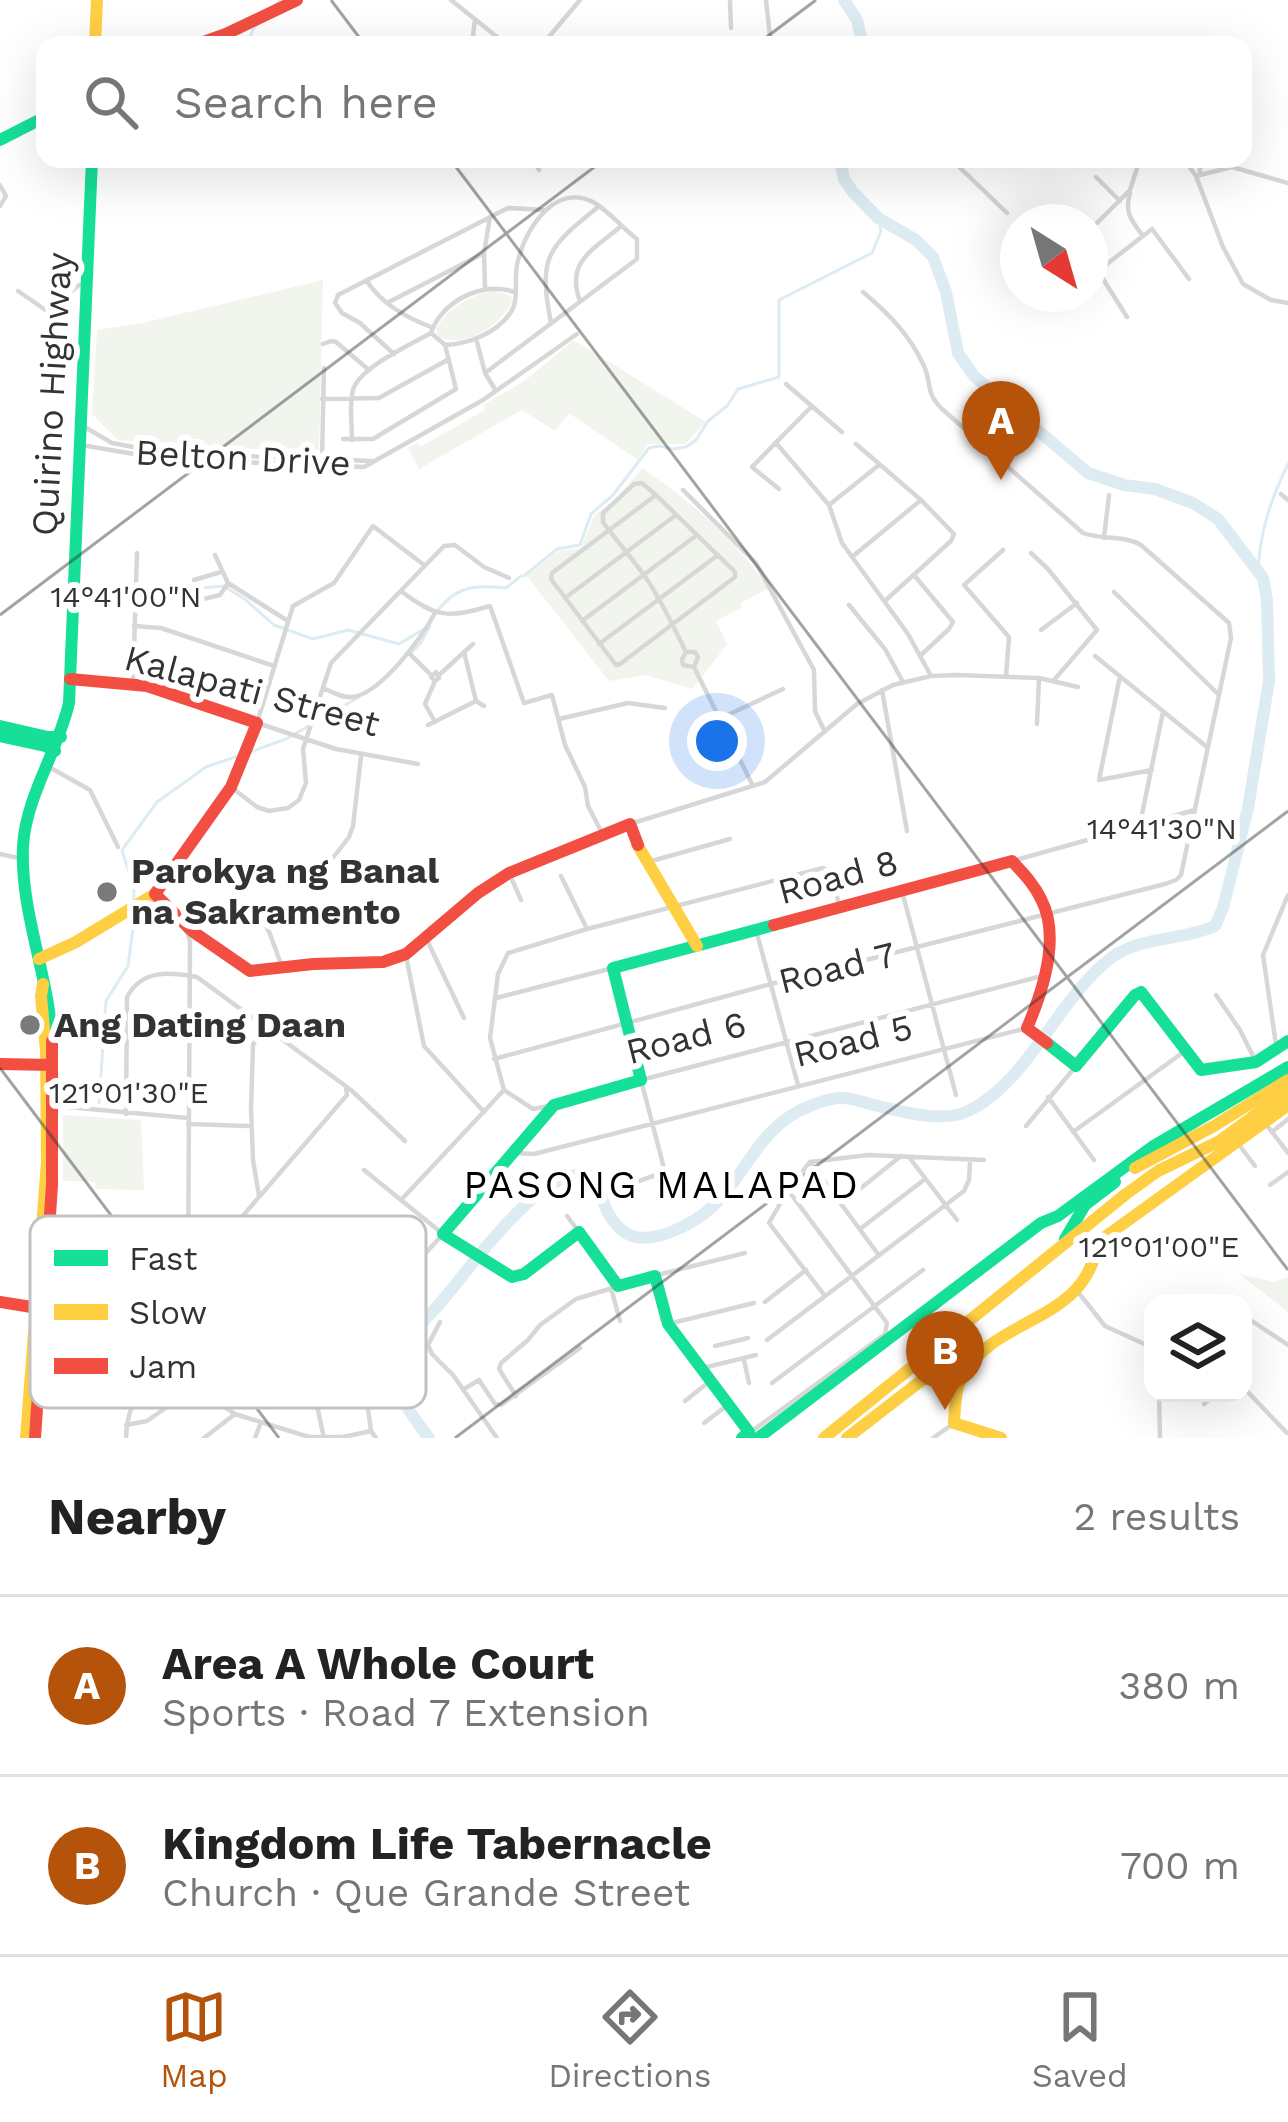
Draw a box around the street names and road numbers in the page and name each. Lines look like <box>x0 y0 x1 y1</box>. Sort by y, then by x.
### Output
street label: Quirino Highway <box>24 251 80 537</box>
street label: Belton Drive <box>134 431 352 485</box>
street label: Kalapati Street <box>120 637 384 745</box>
street label: Road 8 <box>773 841 903 913</box>
street label: Road 7 <box>774 933 900 1003</box>
street label: Road 6 <box>622 1003 750 1073</box>
street label: Road 5 <box>789 1006 917 1076</box>

